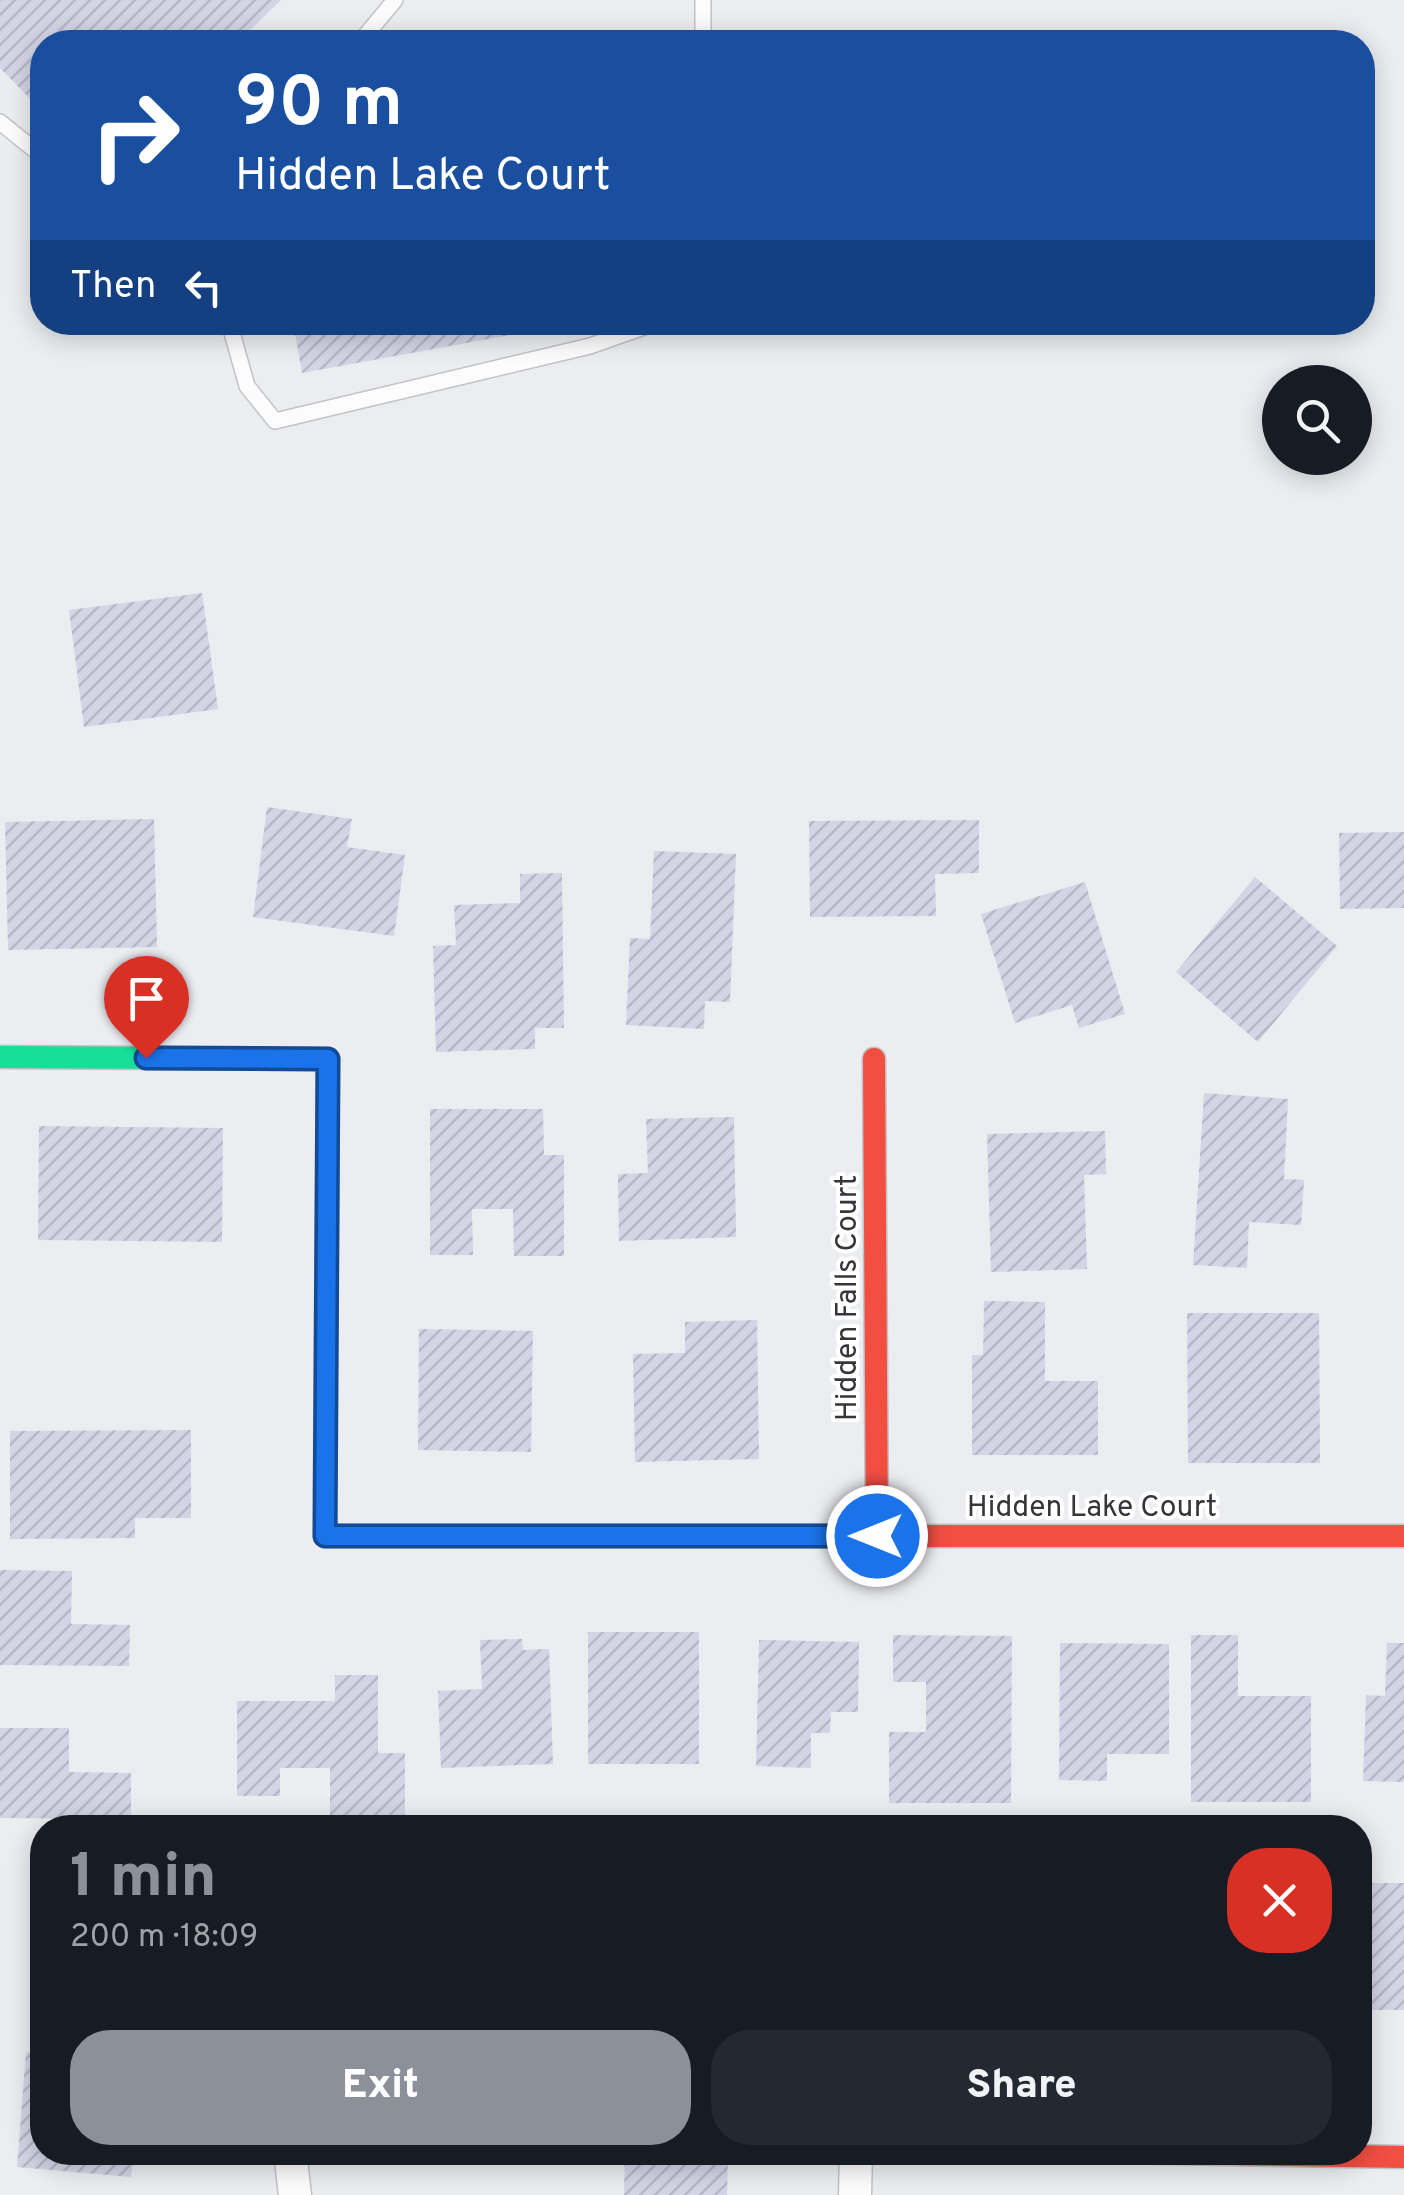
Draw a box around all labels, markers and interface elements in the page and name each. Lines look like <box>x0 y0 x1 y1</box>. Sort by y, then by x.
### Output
text: 90 m <box>235 62 403 151</box>
icon: right <box>70 70 200 200</box>
text: Hidden Lake Court <box>235 149 611 206</box>
icon: left <box>176 260 231 315</box>
text: Then <box>70 263 156 312</box>
map controls <box>1262 365 1372 475</box>
button: search <box>1262 365 1372 475</box>
pin <box>104 956 189 1059</box>
icon: arrive <box>119 971 174 1026</box>
street label: Hidden Falls Court <box>830 1175 867 1421</box>
position arrow <box>825 1484 929 1588</box>
street label: Hidden Lake Court <box>967 1490 1217 1527</box>
text: 1 min <box>70 1842 217 1918</box>
button: close <box>1227 1848 1332 1953</box>
text: 200 m · 18:09 <box>70 1918 258 1958</box>
button: Exit <box>70 2030 691 2145</box>
button: Share <box>711 2030 1332 2145</box>

